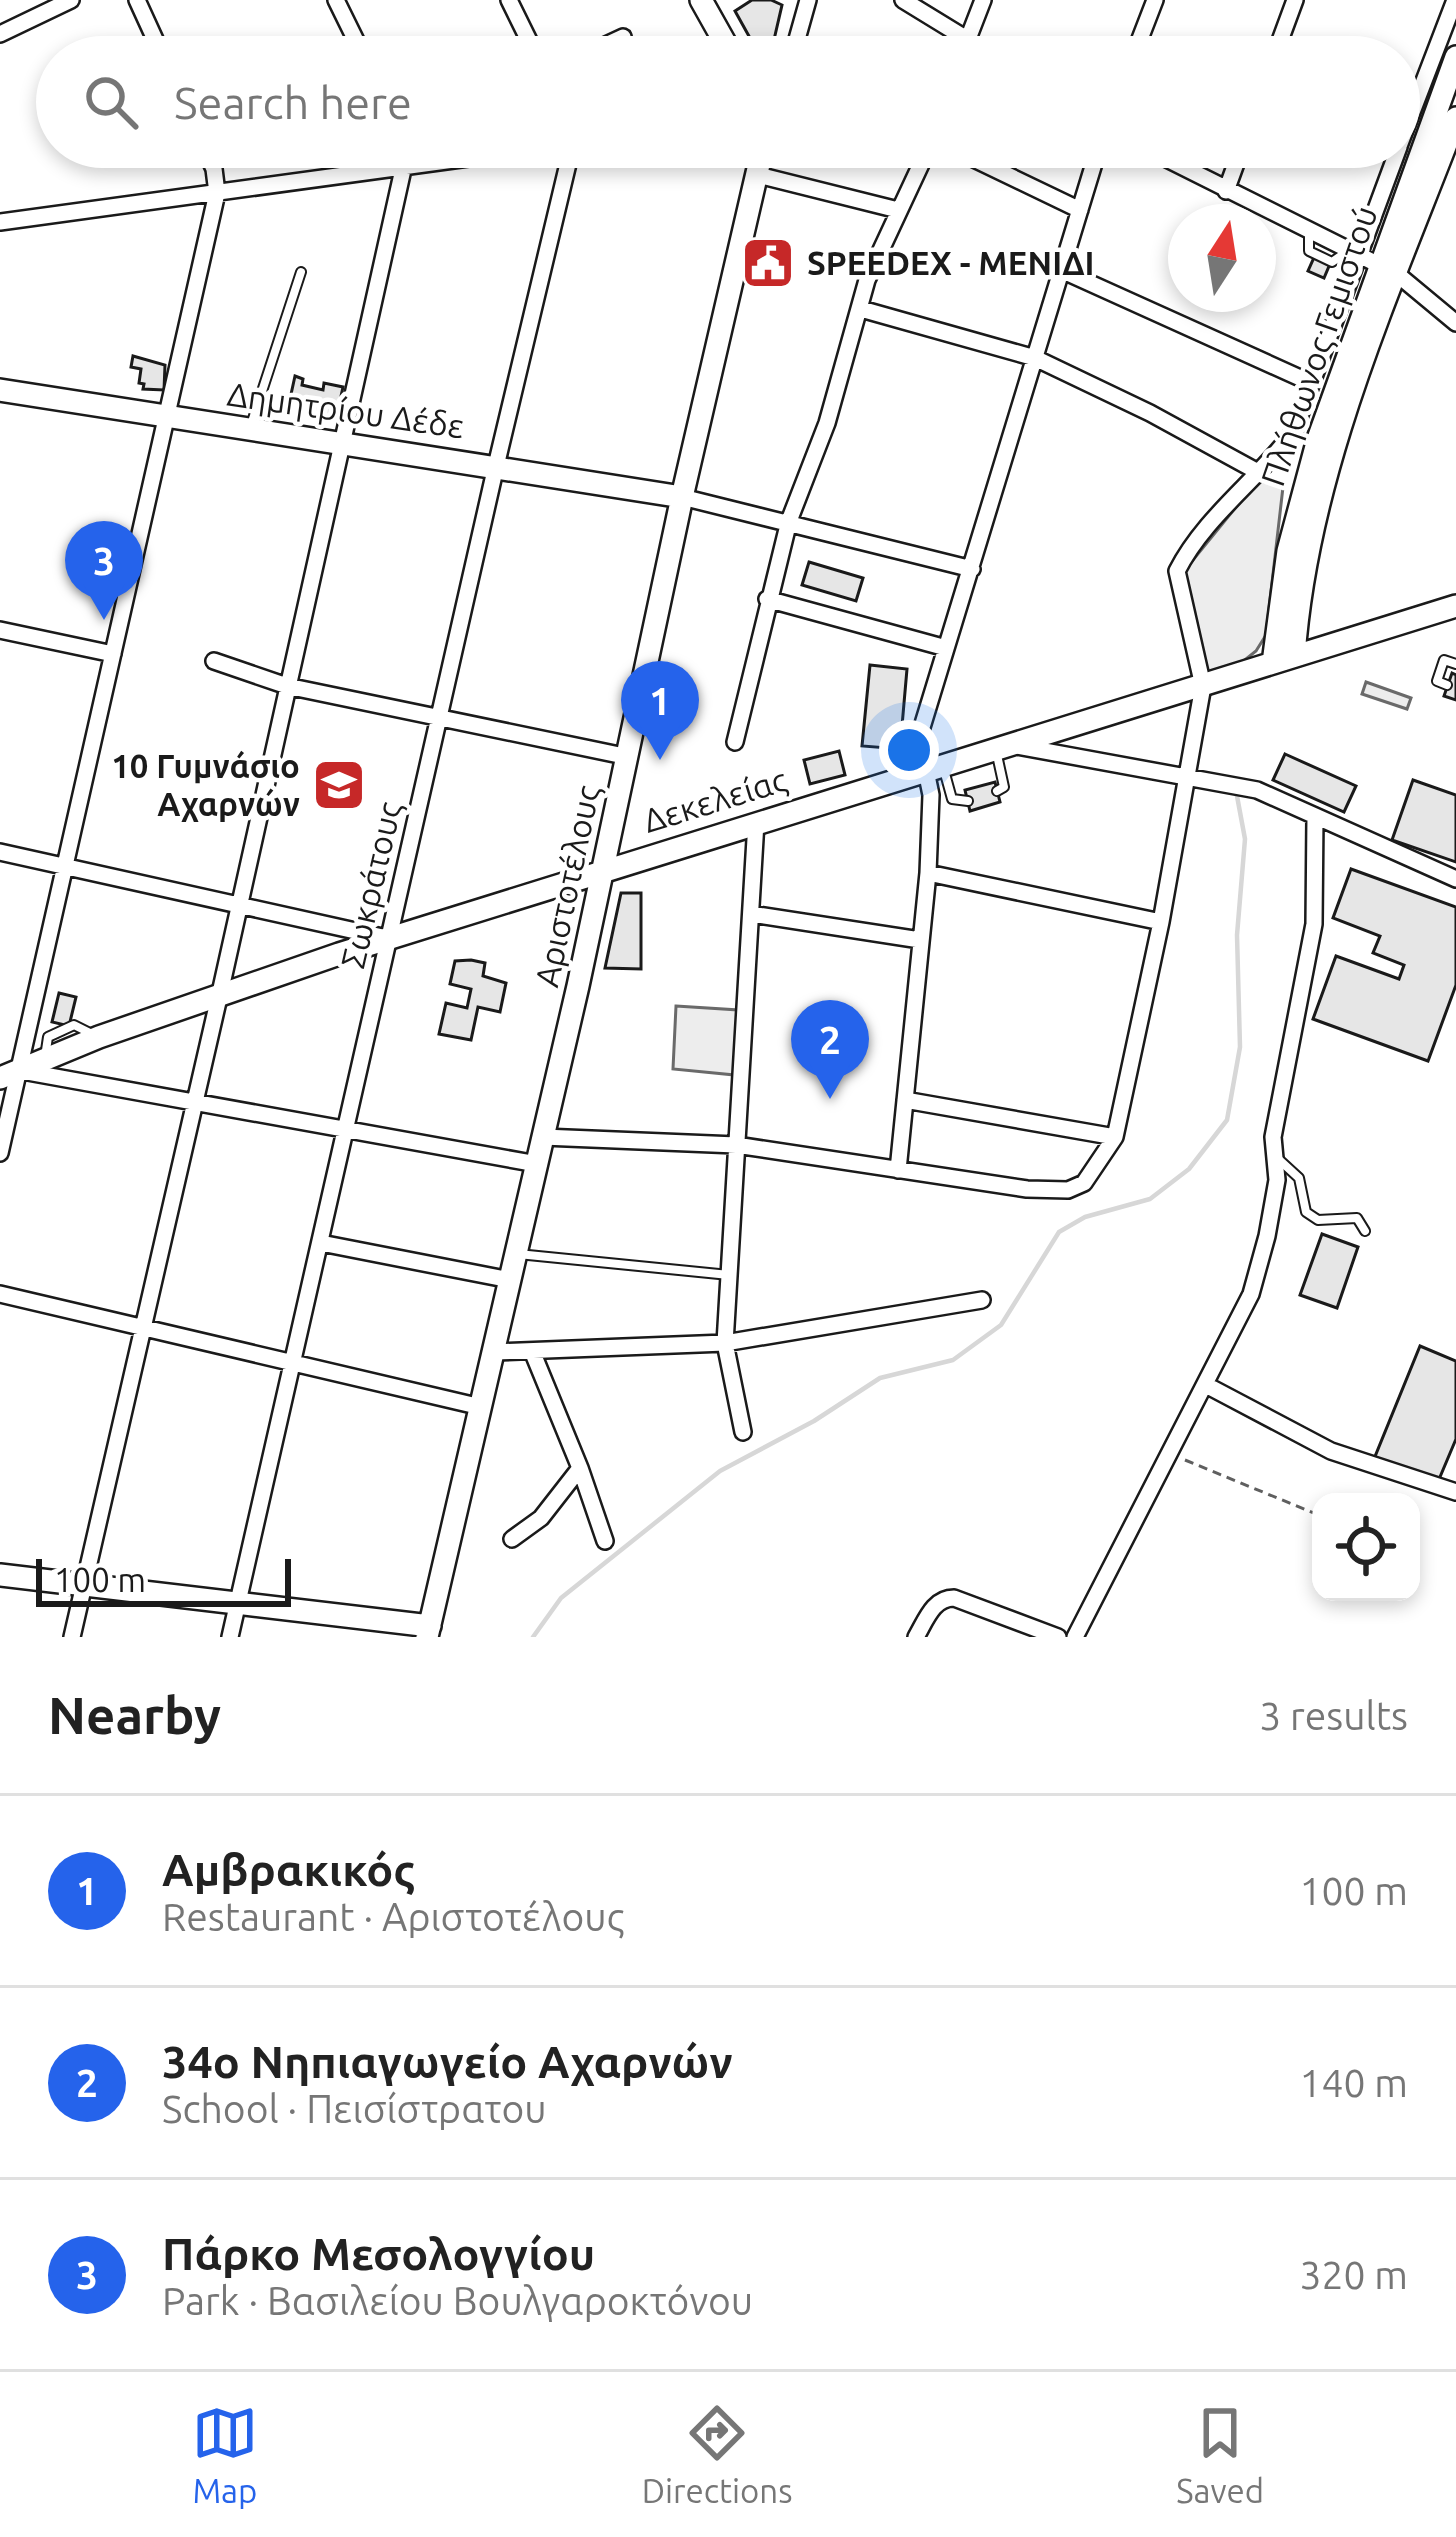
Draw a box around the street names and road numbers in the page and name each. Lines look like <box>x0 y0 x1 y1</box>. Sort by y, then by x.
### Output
street label: Πλήθωνος Γεμιστού <box>1253 201 1385 491</box>
street label: Δημητρίου Δέδε <box>225 375 467 444</box>
street label: Δεκελείας <box>639 760 791 840</box>
street label: Αριστοτέλους <box>527 782 607 990</box>
street label: Σωκράτους <box>333 798 409 972</box>

